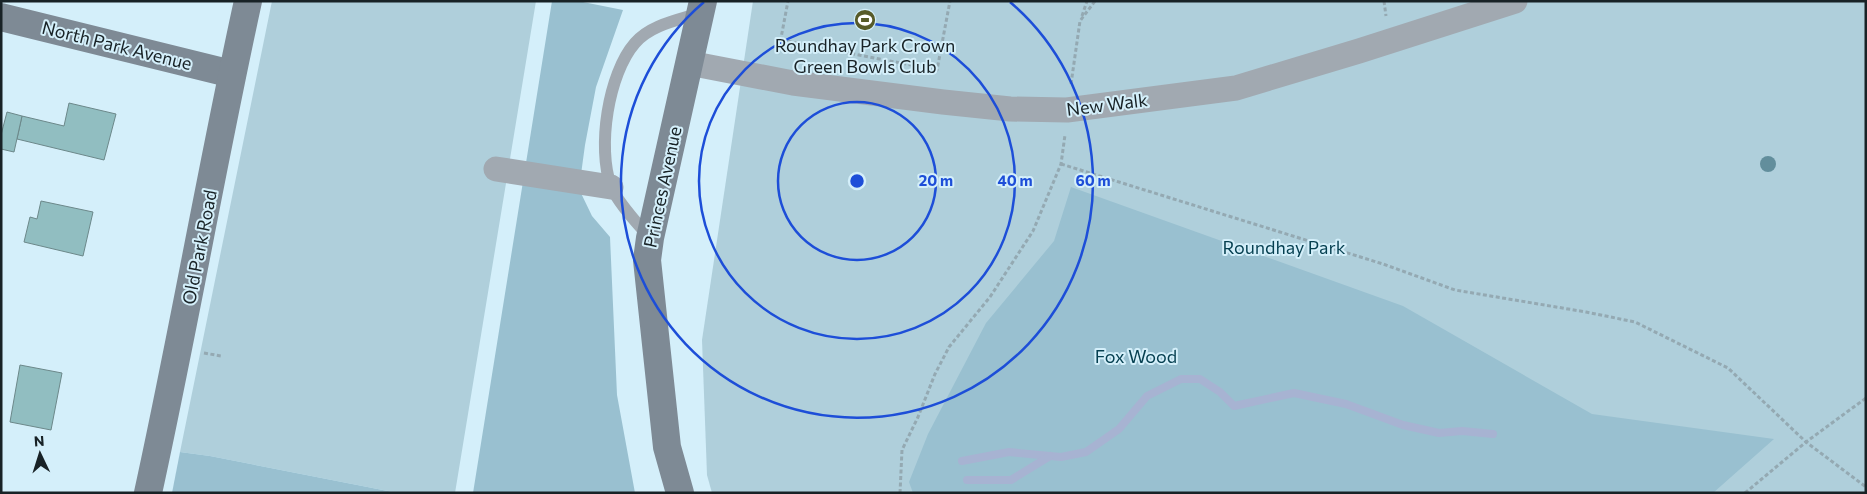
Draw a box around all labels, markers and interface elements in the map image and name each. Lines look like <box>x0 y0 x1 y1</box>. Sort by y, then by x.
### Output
sports icon: Roundhay Park Crown Green Bowls Club <box>853 8 877 32</box>
street label: North Park Avenue <box>40 16 194 74</box>
place label: Roundhay Park Crown Green Bowls Club <box>775 34 955 77</box>
street label: New Walk <box>1065 88 1149 120</box>
street label: Princes Avenue <box>638 124 686 250</box>
text: 20 m <box>919 171 953 189</box>
text: 40 m <box>997 171 1033 189</box>
text: 60 m <box>1075 171 1111 189</box>
centre of rings <box>848 172 866 190</box>
street label: Old Park Road <box>177 188 221 306</box>
park label: Roundhay Park <box>1223 236 1346 258</box>
park label: Fox Wood <box>1095 345 1177 367</box>
north arrow <box>15 429 65 479</box>
text: N <box>33 432 45 449</box>

